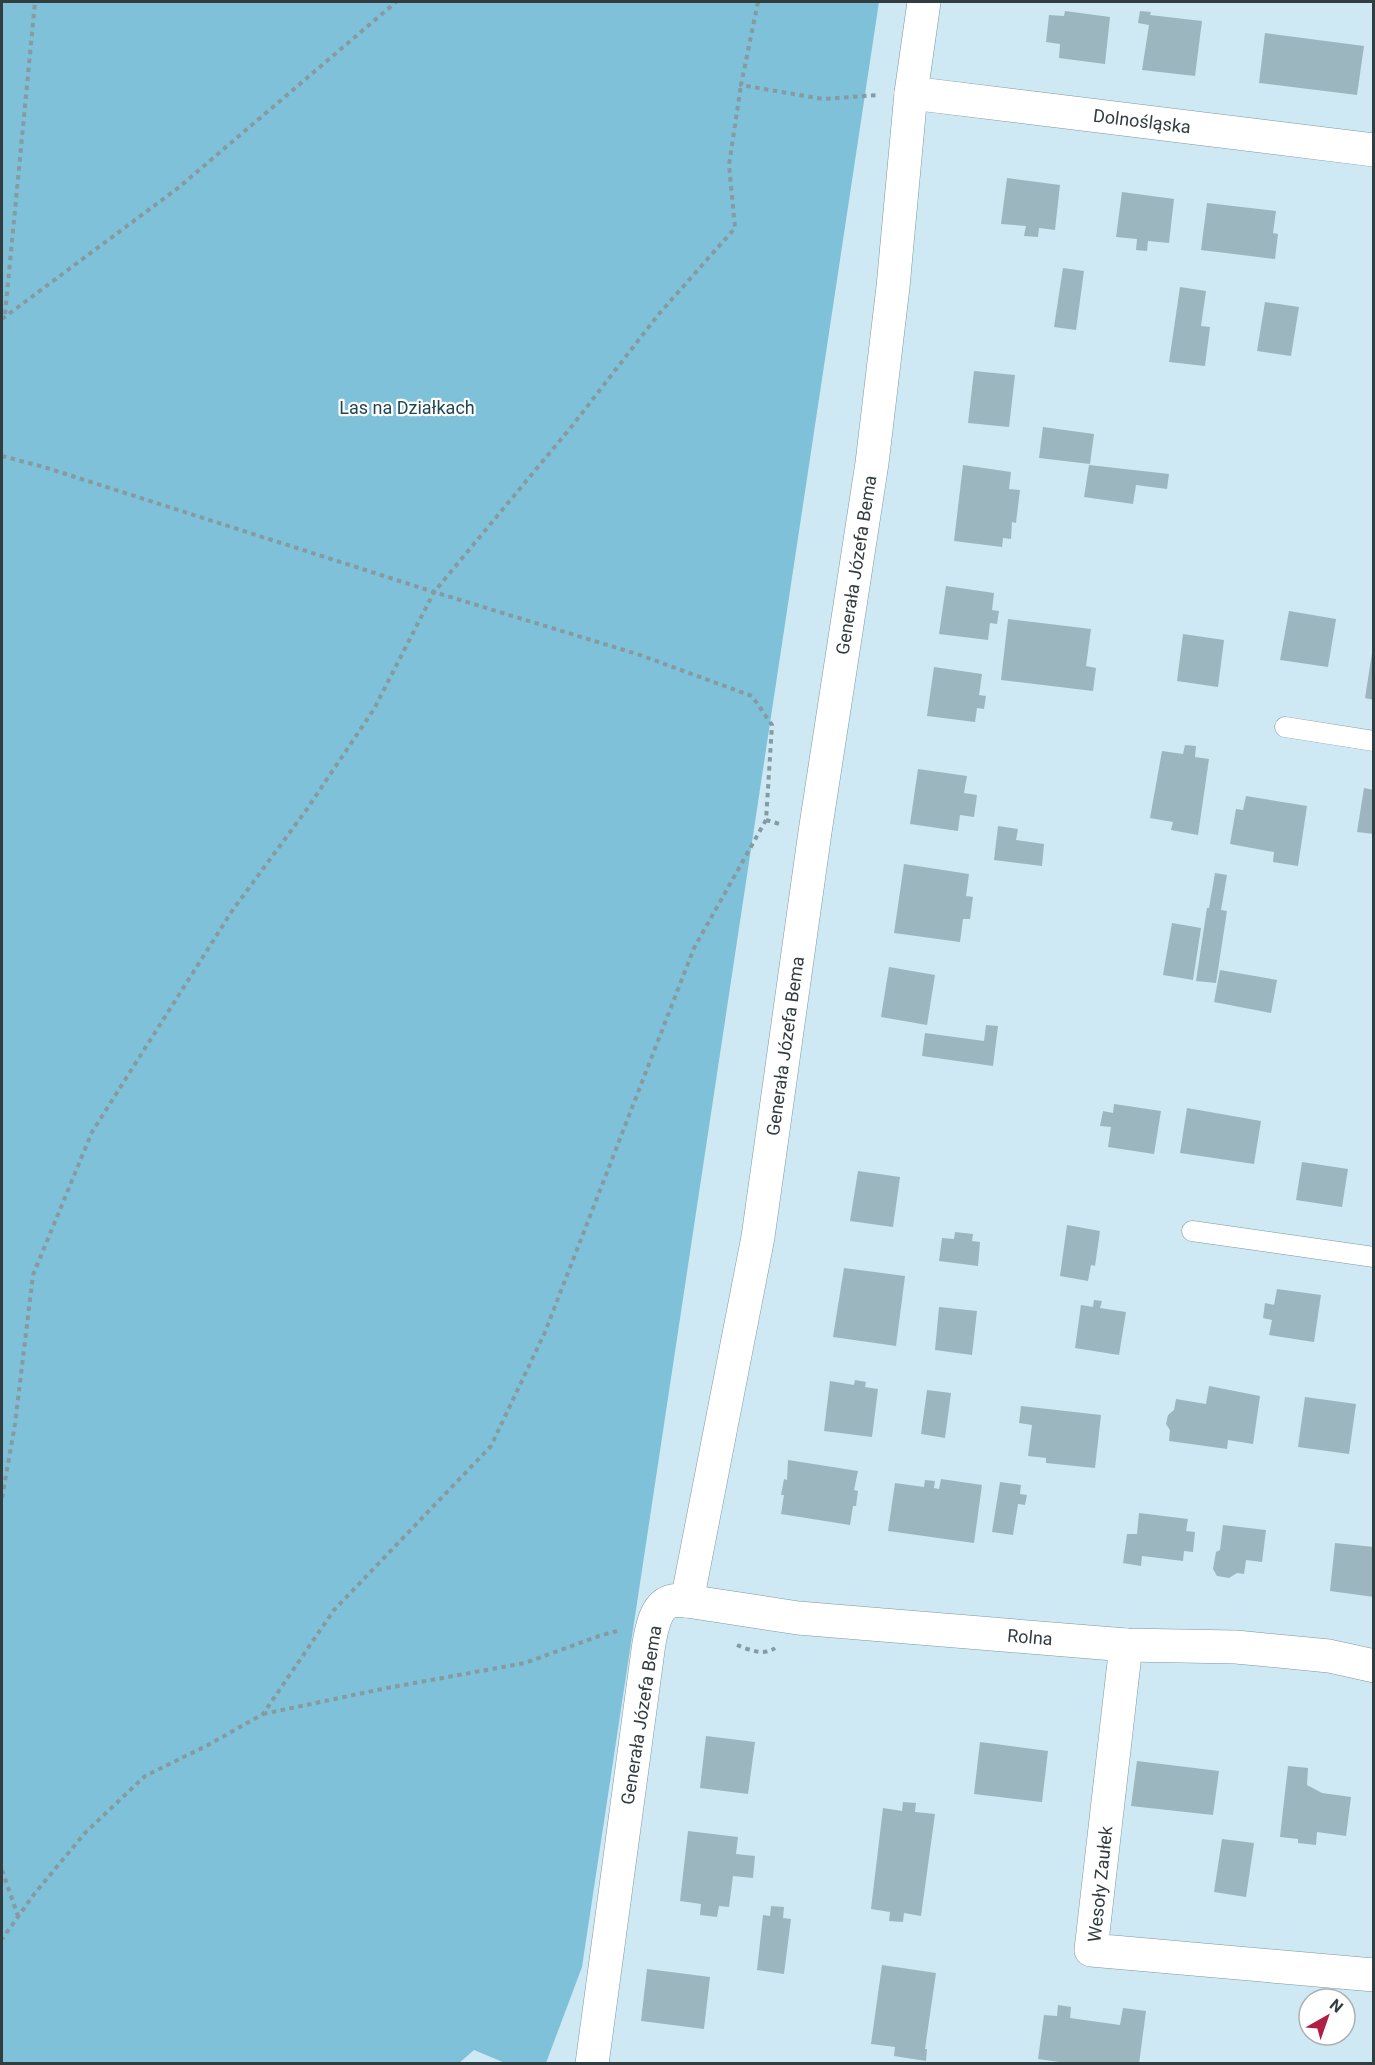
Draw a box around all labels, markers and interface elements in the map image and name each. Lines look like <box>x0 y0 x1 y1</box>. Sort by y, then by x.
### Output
street label: Dolnośląska <box>1092 105 1192 137</box>
park label: Las na Działkach <box>339 397 475 418</box>
street label: Generała Józefa Bema <box>831 474 881 656</box>
street label: Generała Józefa Bema <box>762 955 808 1137</box>
street label: Generała Józefa Bema <box>616 1624 666 1806</box>
street label: Rolna <box>1006 1625 1054 1649</box>
street label: Wesoły Zaułek <box>1083 1824 1117 1943</box>
north arrow <box>1297 1987 1357 2047</box>
text: N <box>1326 1995 1347 2017</box>

